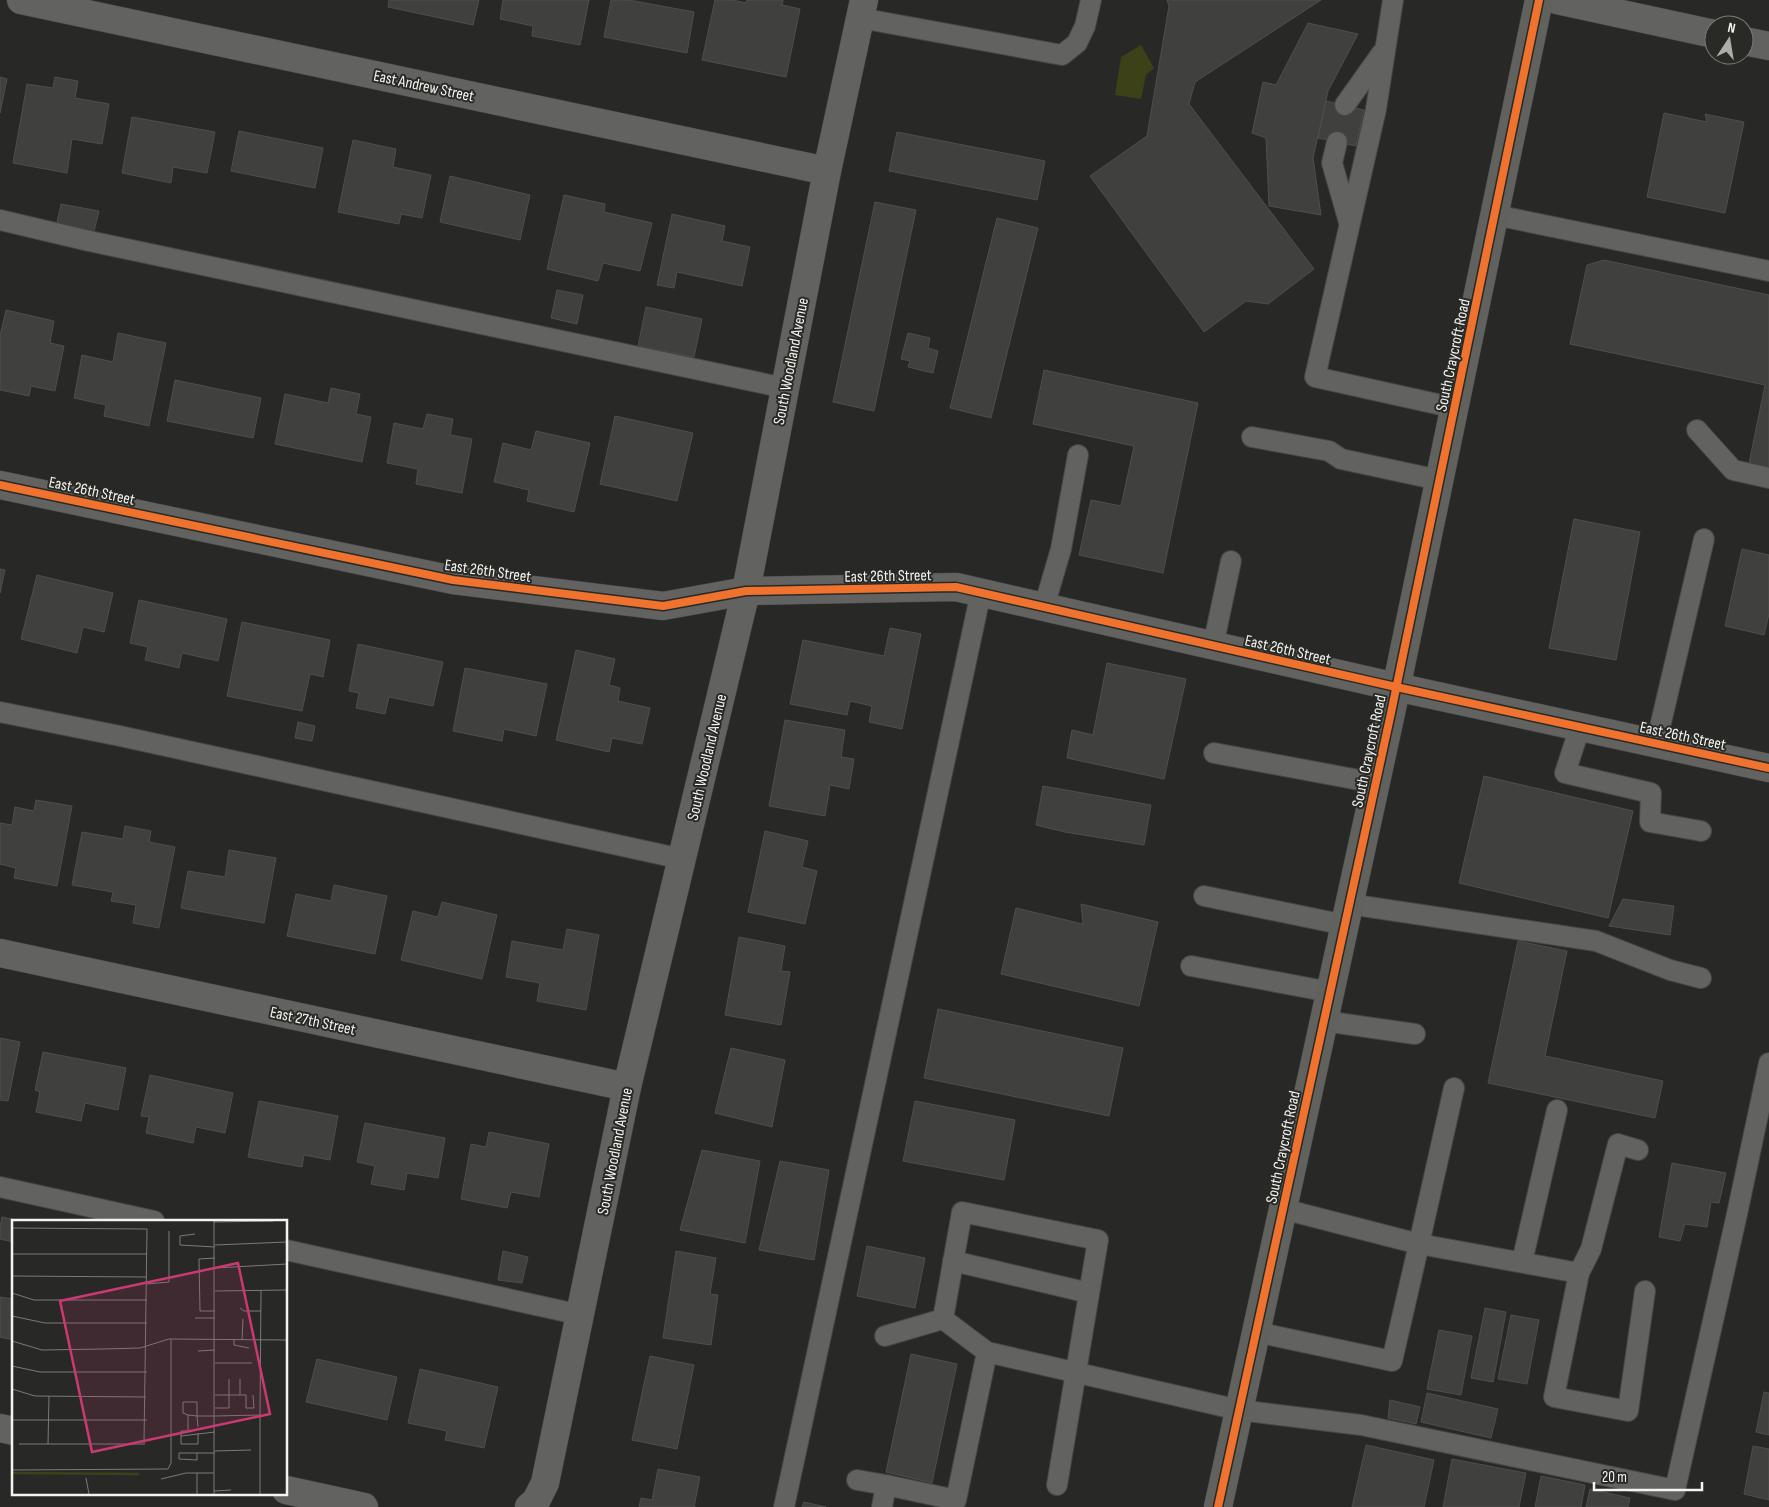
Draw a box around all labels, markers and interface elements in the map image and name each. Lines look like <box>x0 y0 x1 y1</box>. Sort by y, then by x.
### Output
north arrow <box>1704 15 1754 65</box>
text: N <box>1726 19 1737 37</box>
street label: East Andrew Street <box>372 67 476 106</box>
street label: South Woodland Avenue <box>770 296 813 426</box>
street label: South Craycroft Road <box>1432 297 1475 413</box>
street label: East 26th Street <box>47 473 136 510</box>
street label: East 26th Street <box>443 556 532 587</box>
street label: East 26th Street <box>844 566 932 587</box>
street label: East 26th Street <box>1243 631 1332 670</box>
street label: South Woodland Avenue <box>684 692 731 822</box>
street label: South Craycroft Road <box>1348 693 1391 809</box>
street label: East 26th Street <box>1638 718 1727 755</box>
street label: East 27th Street <box>268 1003 357 1040</box>
street label: South Woodland Avenue <box>594 1086 637 1216</box>
street label: South Craycroft Road <box>1262 1089 1305 1205</box>
inset map <box>12 1220 288 1494</box>
scale bar <box>1594 1460 1702 1492</box>
text: 20 m <box>1602 1468 1627 1487</box>

